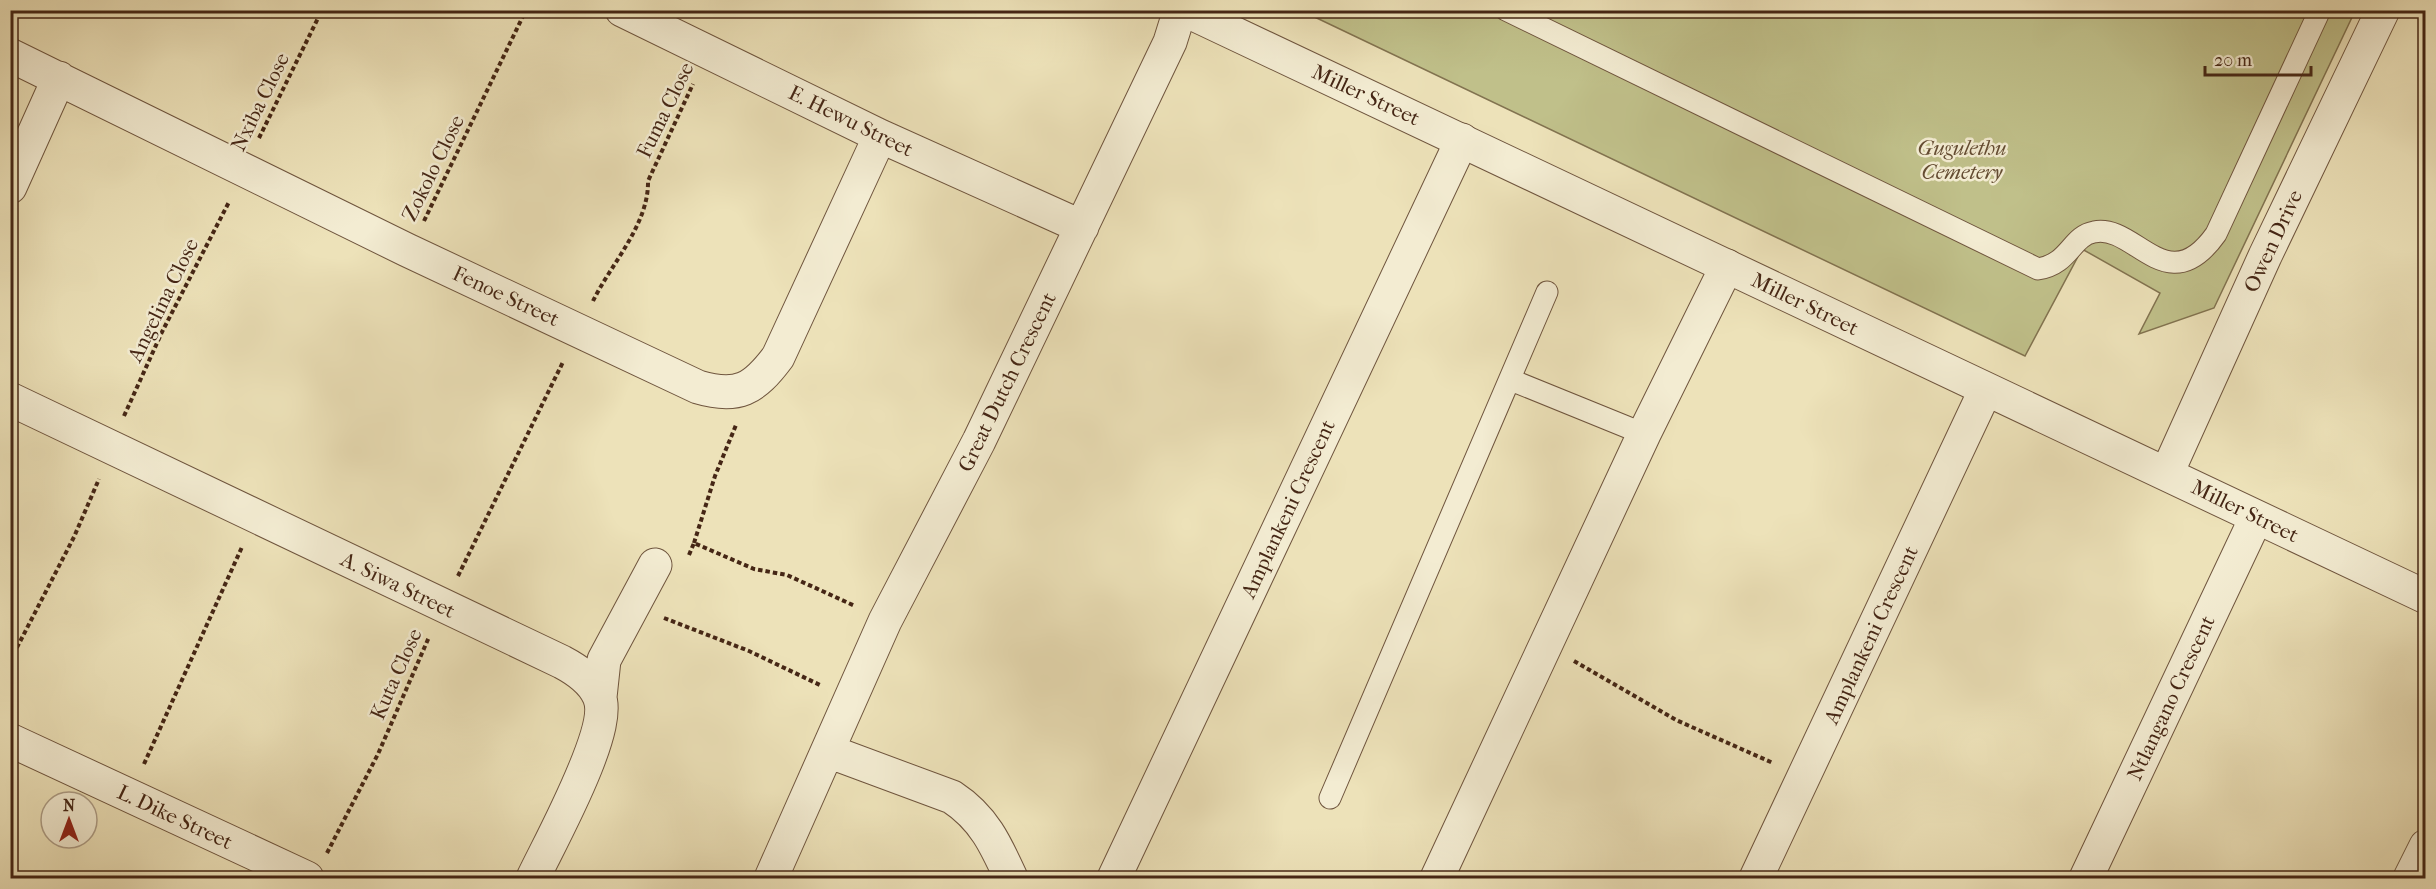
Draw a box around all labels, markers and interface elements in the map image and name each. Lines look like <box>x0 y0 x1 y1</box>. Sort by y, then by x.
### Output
scale bar <box>2205 39 2312 77</box>
street label: Nxiba Close <box>226 49 294 155</box>
text: 20 m <box>2214 50 2252 71</box>
street label: Fuma Close <box>632 58 698 162</box>
street label: Miller Street <box>1308 60 1424 131</box>
street label: E. Hewu Street <box>785 81 918 162</box>
street label: Zokolo Close <box>397 111 469 225</box>
park label: Gugulethu Cemetery <box>1917 136 2007 184</box>
street label: Owen Drive <box>2239 186 2307 296</box>
street label: Angelina Close <box>122 234 203 367</box>
street label: Fenoe Street <box>449 261 563 331</box>
street label: Miller Street <box>1748 268 1863 340</box>
street label: Great Dutch Crescent <box>953 288 1061 476</box>
street label: Amplankeni Crescent <box>1236 416 1340 603</box>
street label: Miller Street <box>2188 475 2303 547</box>
street label: Amplankeni Crescent <box>1819 542 1923 729</box>
street label: A. Siwa Street <box>336 547 459 623</box>
street label: Ntlangano Crescent <box>2122 611 2220 784</box>
street label: Kuta Close <box>365 625 427 723</box>
street label: L. Dike Street <box>114 780 237 854</box>
north arrow <box>39 790 99 850</box>
text: N <box>63 796 76 815</box>

